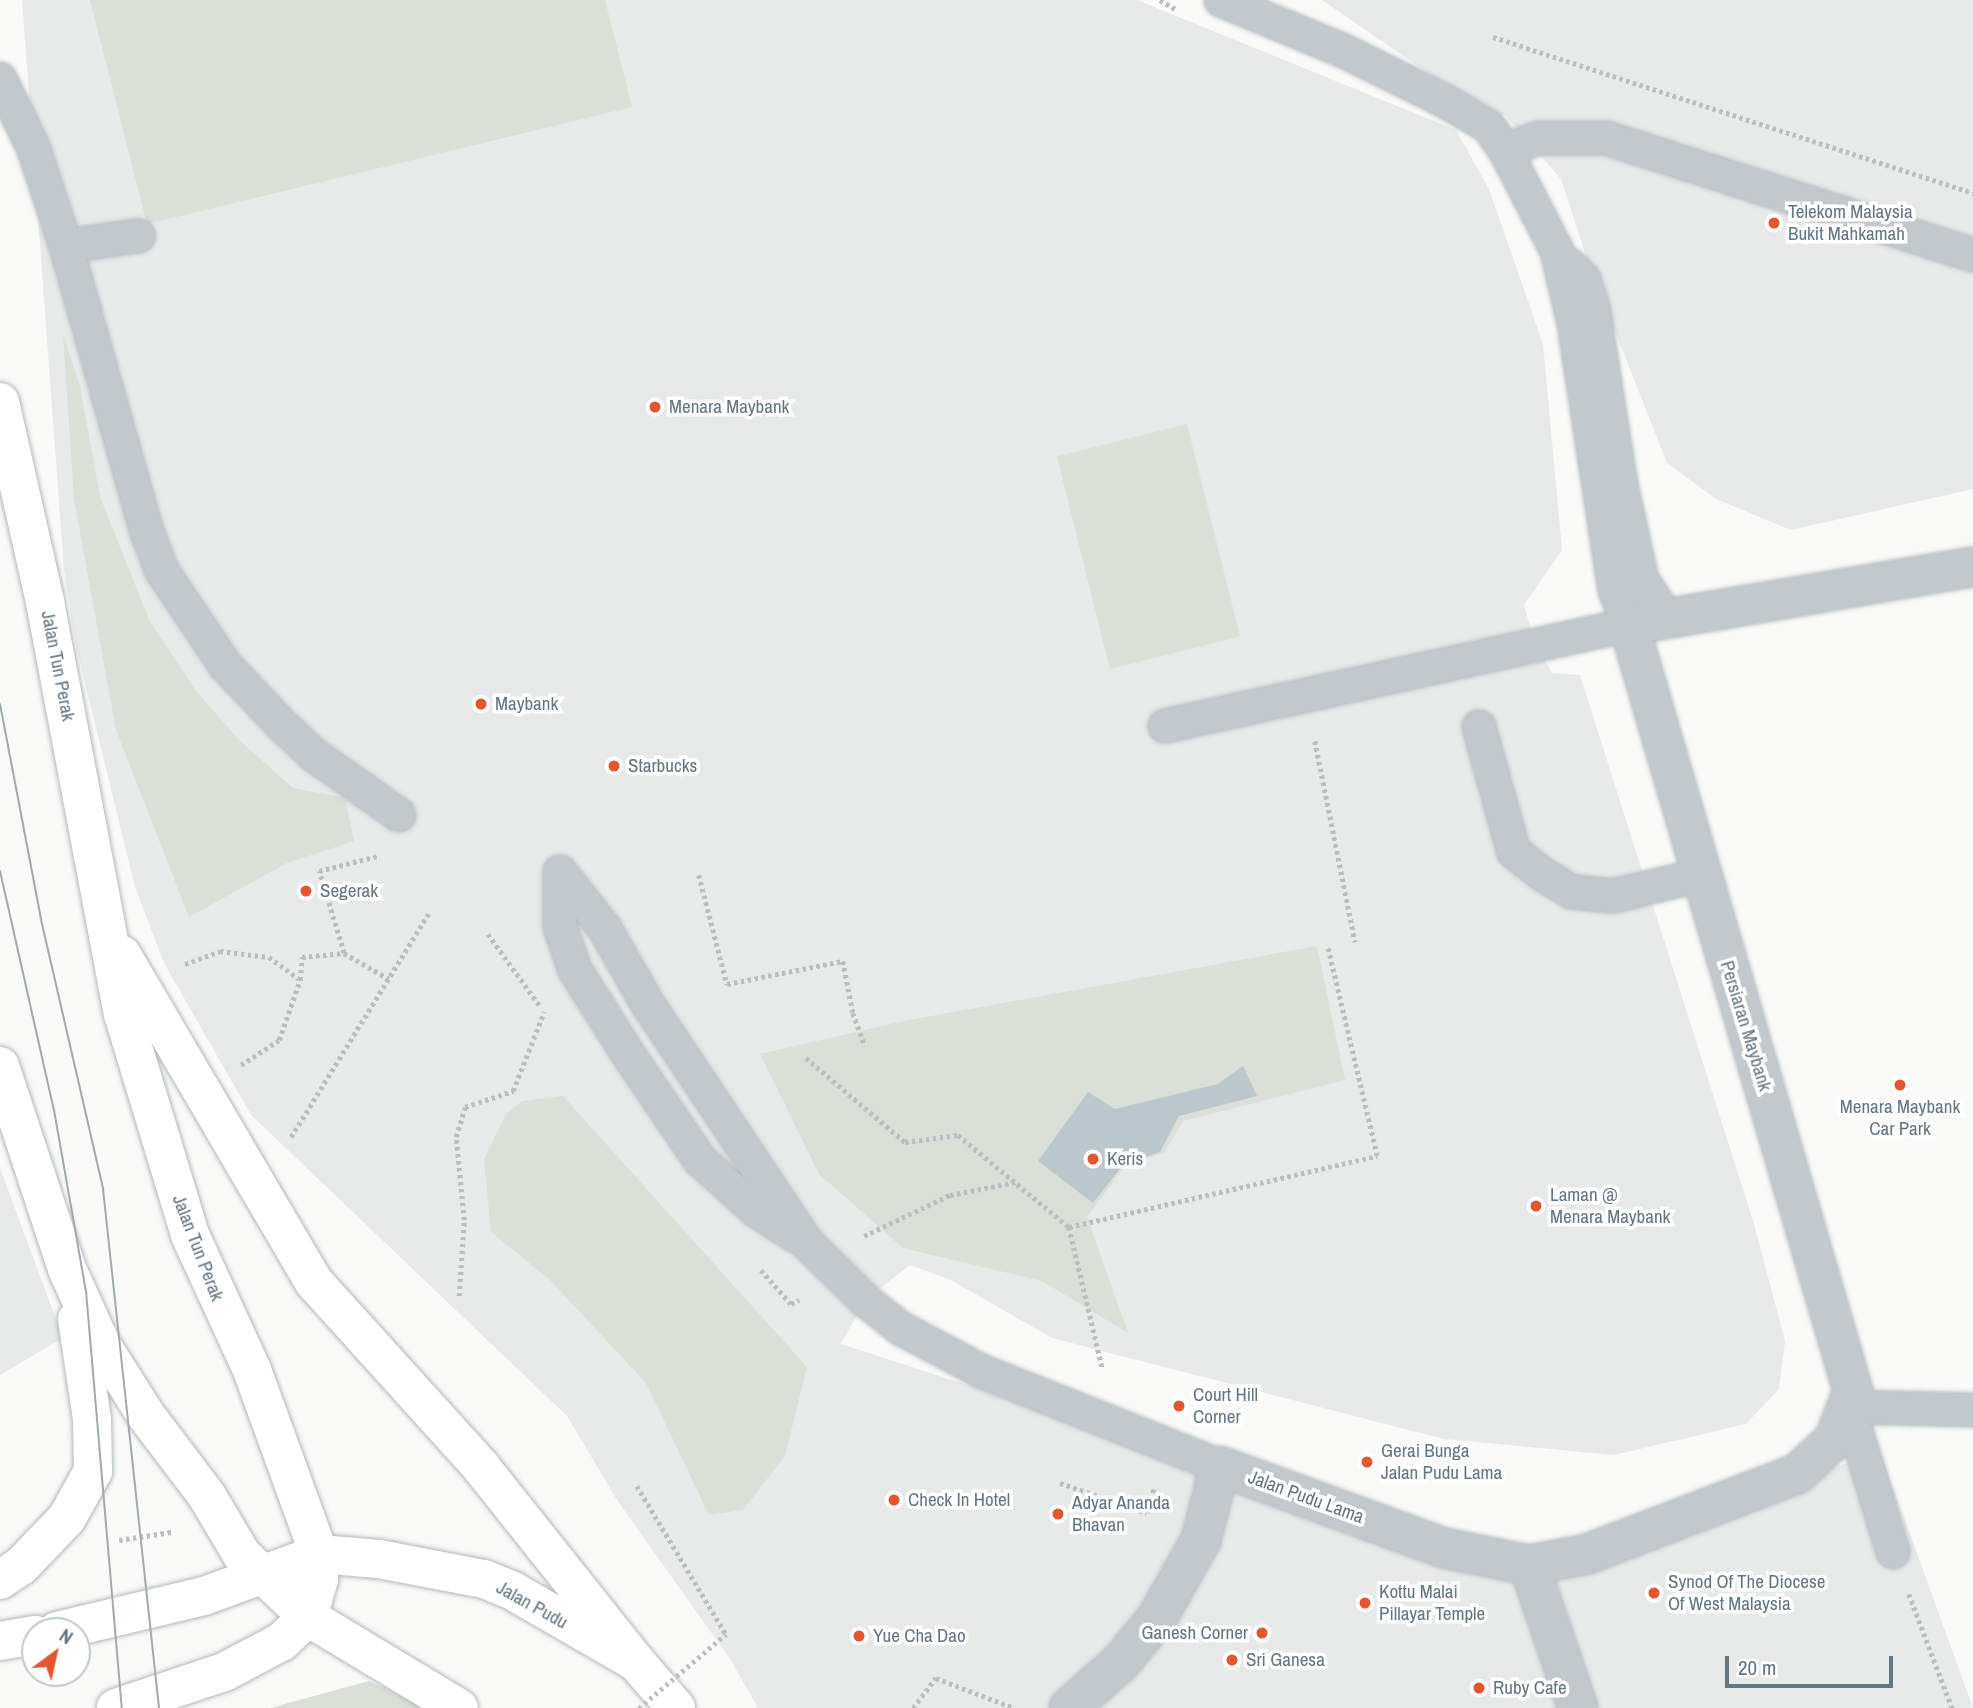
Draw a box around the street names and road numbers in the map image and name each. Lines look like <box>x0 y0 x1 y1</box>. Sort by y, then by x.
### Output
street label: Jalan Tun Perak <box>36 609 80 723</box>
street label: Persiaran Maybank <box>1715 958 1777 1094</box>
street label: Jalan Tun Perak <box>167 1192 229 1304</box>
street label: Jalan Pudu Lama <box>1245 1466 1367 1528</box>
street label: Jalan Pudu <box>492 1576 572 1634</box>

